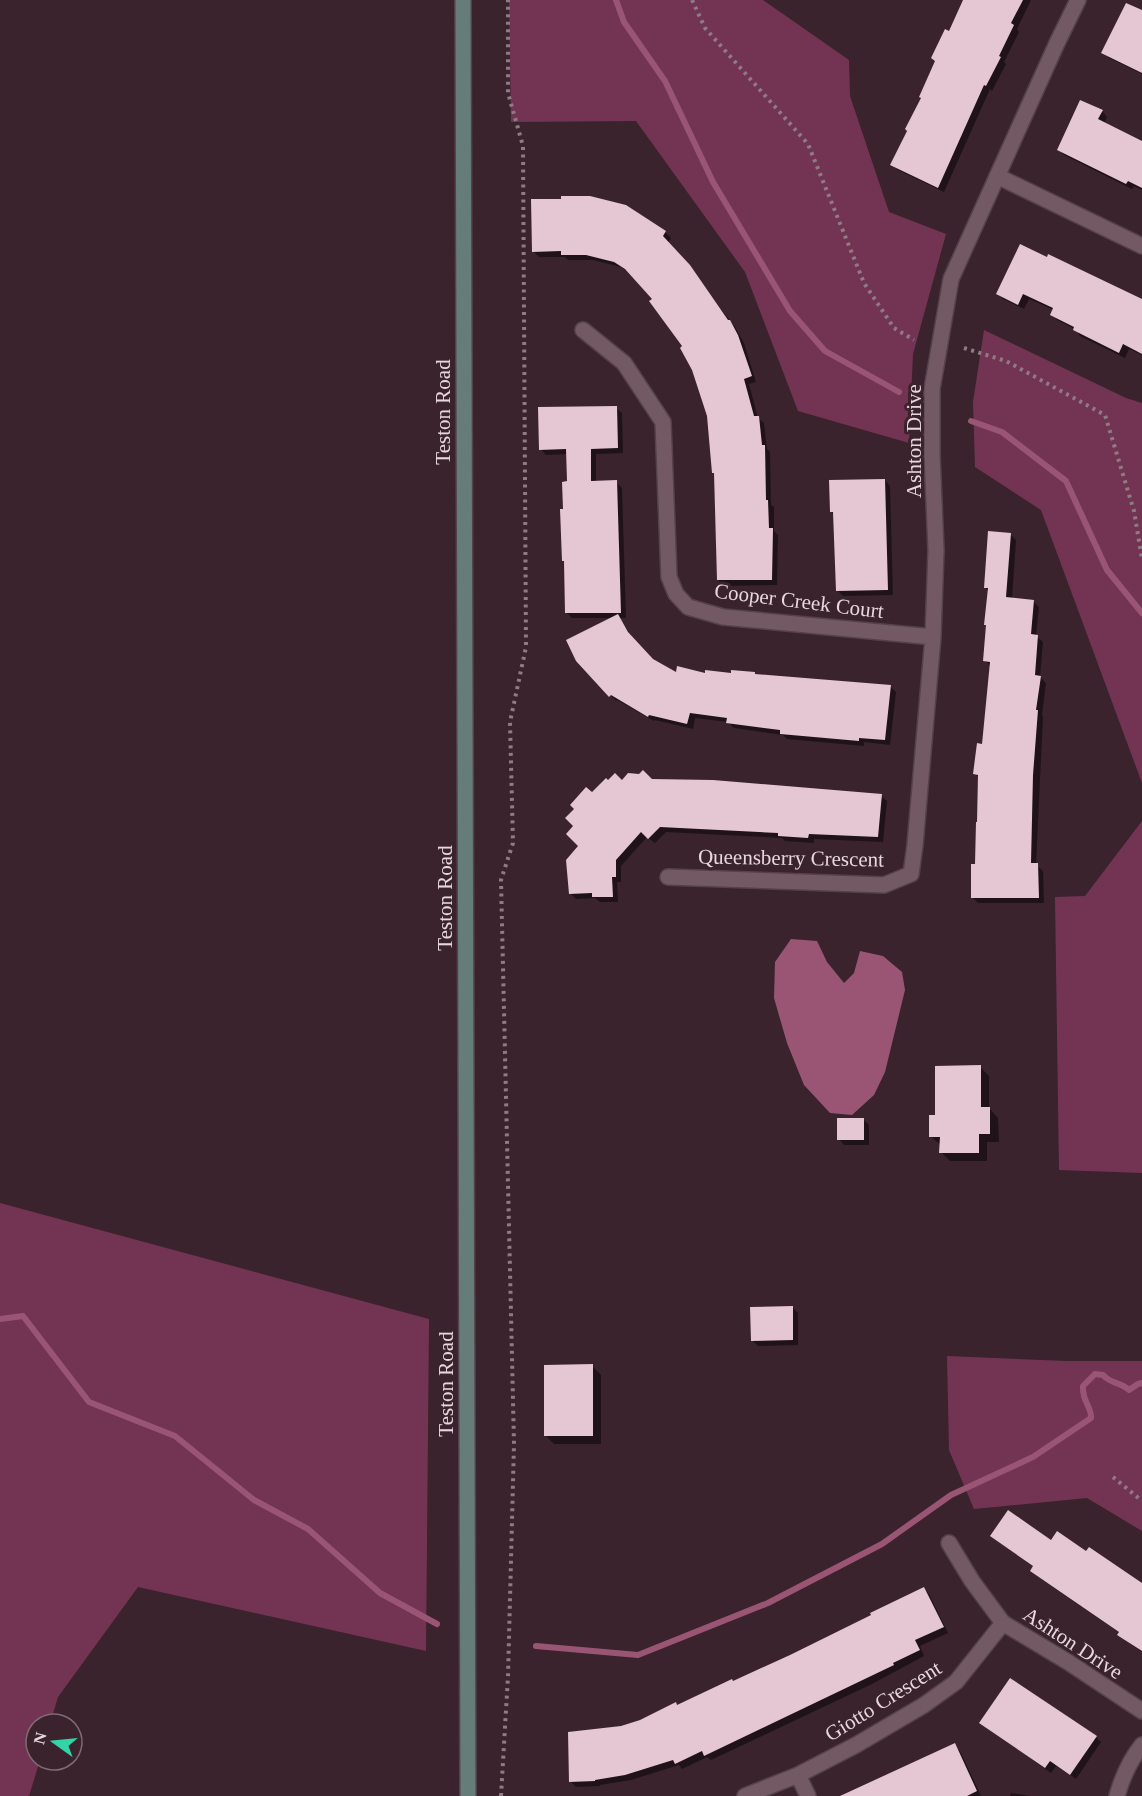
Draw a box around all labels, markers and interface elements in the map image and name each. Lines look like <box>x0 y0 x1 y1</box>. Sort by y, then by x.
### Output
street label: Teston Road <box>431 359 455 465</box>
street label: Ashton Drive <box>902 384 926 498</box>
street label: Cooper Creek Court <box>713 579 885 623</box>
street label: Queensberry Crescent <box>698 844 884 872</box>
street label: Teston Road <box>433 845 457 951</box>
street label: Teston Road <box>434 1331 458 1437</box>
street label: Ashton Drive <box>1019 1602 1127 1684</box>
street label: Giotto Crescent <box>821 1656 946 1746</box>
north arrow <box>24 1712 84 1772</box>
text: N <box>30 1730 50 1746</box>

